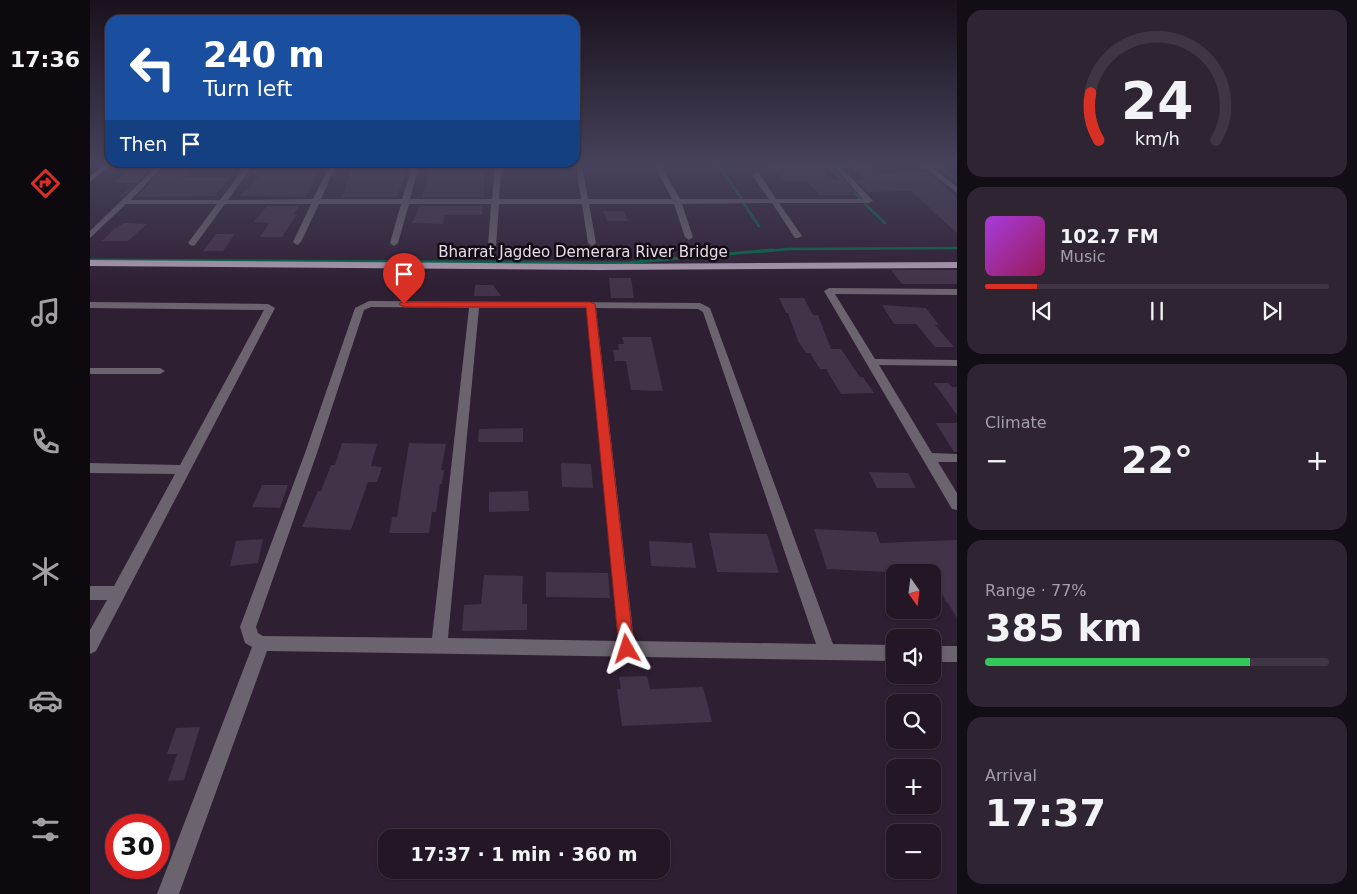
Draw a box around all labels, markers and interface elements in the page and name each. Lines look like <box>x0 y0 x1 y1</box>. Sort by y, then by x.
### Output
icon: left <box>120 35 185 100</box>
text: 240 m <box>203 35 325 75</box>
text: 17:36 <box>10 47 80 72</box>
text: 24 <box>1121 71 1193 131</box>
text: Turn left <box>203 76 292 101</box>
text: km/h <box>1134 128 1180 149</box>
icon: arrive <box>177 130 205 158</box>
text: Then <box>120 133 167 155</box>
icon: directions <box>28 166 63 201</box>
text: 102.7 FM <box>1060 225 1159 247</box>
street label: Bharrat Jagdeo Demerara River Bridge <box>438 243 728 261</box>
text: Music <box>1060 247 1106 266</box>
pin <box>383 253 425 304</box>
icon: arrive <box>390 260 418 288</box>
icon: music <box>28 295 63 330</box>
icon: previous <box>1028 297 1056 325</box>
icon: pause <box>1143 297 1171 325</box>
icon: next <box>1258 297 1286 325</box>
text: Climate <box>985 413 1047 432</box>
icon: phone <box>28 424 63 459</box>
text: 22° <box>1121 438 1193 482</box>
text: − <box>985 444 1008 477</box>
text: + <box>1306 444 1329 477</box>
icon: climate <box>28 554 63 589</box>
north arrow <box>886 564 941 619</box>
map controls <box>886 564 941 879</box>
text: Range · 77% <box>985 581 1087 600</box>
text: 385 km <box>985 606 1142 650</box>
position arrow <box>600 622 652 674</box>
button: sound <box>886 629 941 684</box>
icon: car <box>28 683 63 718</box>
button: search <box>886 694 941 749</box>
button: + <box>886 759 941 814</box>
text: Arrival <box>985 766 1037 785</box>
text: 17:37 <box>985 791 1106 835</box>
icon: filters <box>28 812 63 847</box>
speed limit sign: 30 <box>105 814 170 879</box>
button: − <box>886 824 941 879</box>
text: 17:37 · 1 min · 360 m <box>410 843 638 865</box>

